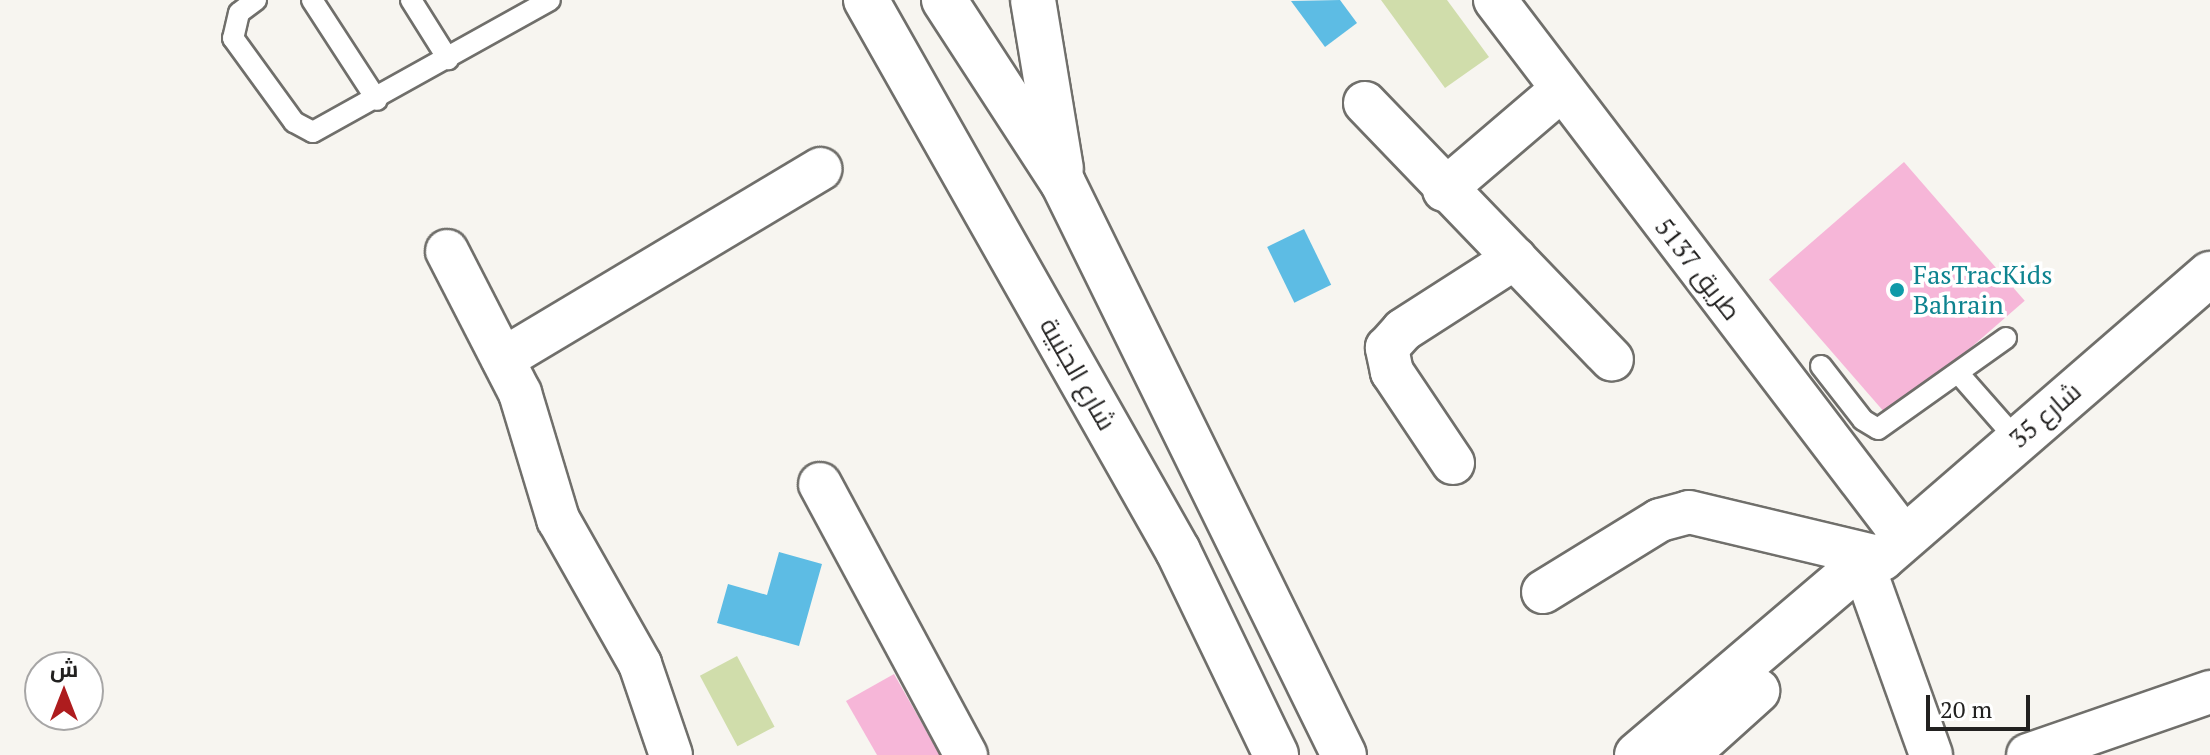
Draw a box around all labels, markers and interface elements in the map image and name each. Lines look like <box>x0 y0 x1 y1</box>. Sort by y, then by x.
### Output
street label: طريق 5137 <box>1648 212 1748 326</box>
place label: FasTracKids Bahrain <box>1913 259 2052 320</box>
marker: FasTracKids Bahrain <box>1888 281 1906 299</box>
street label: شارع الجنبية <box>1033 312 1123 436</box>
street label: شارع 35 <box>2003 376 2087 454</box>
north arrow <box>24 651 104 731</box>
text: ش <box>50 654 78 683</box>
scale bar <box>1930 679 2034 729</box>
text: 20 m <box>1940 693 1992 725</box>

